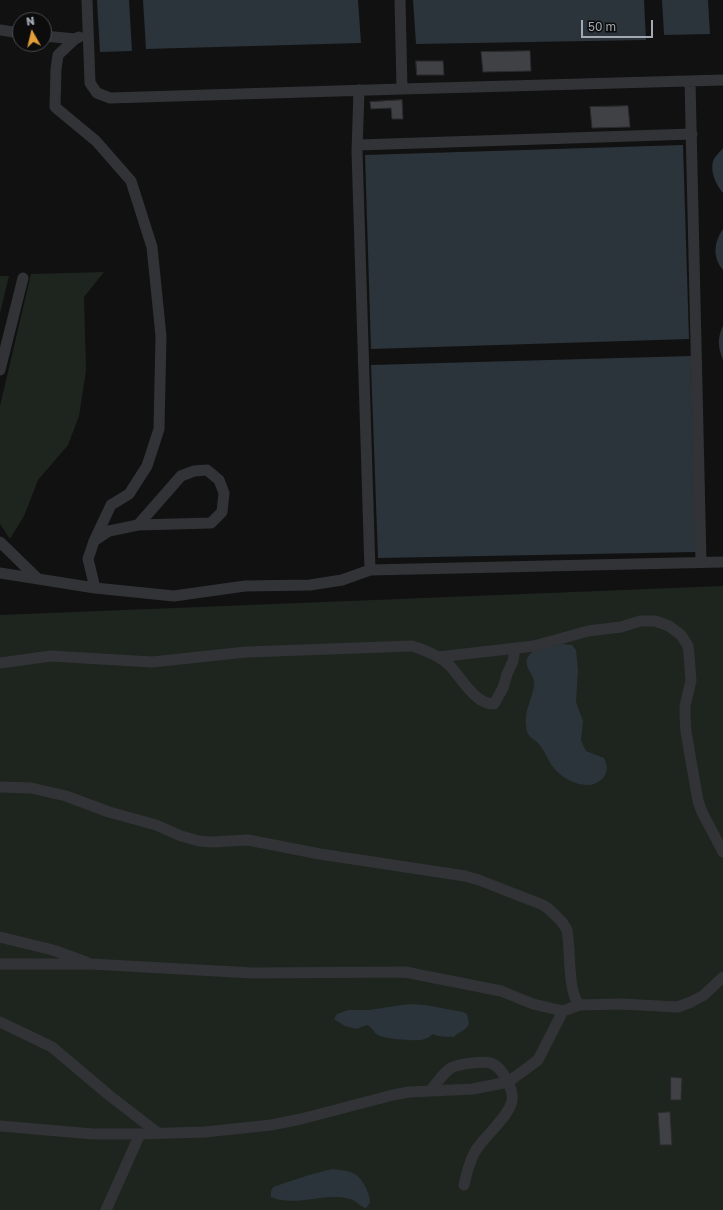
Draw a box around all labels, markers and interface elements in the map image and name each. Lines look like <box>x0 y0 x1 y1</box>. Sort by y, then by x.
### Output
north arrow <box>12 12 52 52</box>
scale bar <box>583 12 655 38</box>
text: N <box>25 14 35 28</box>
text: 50 m <box>588 19 616 34</box>

